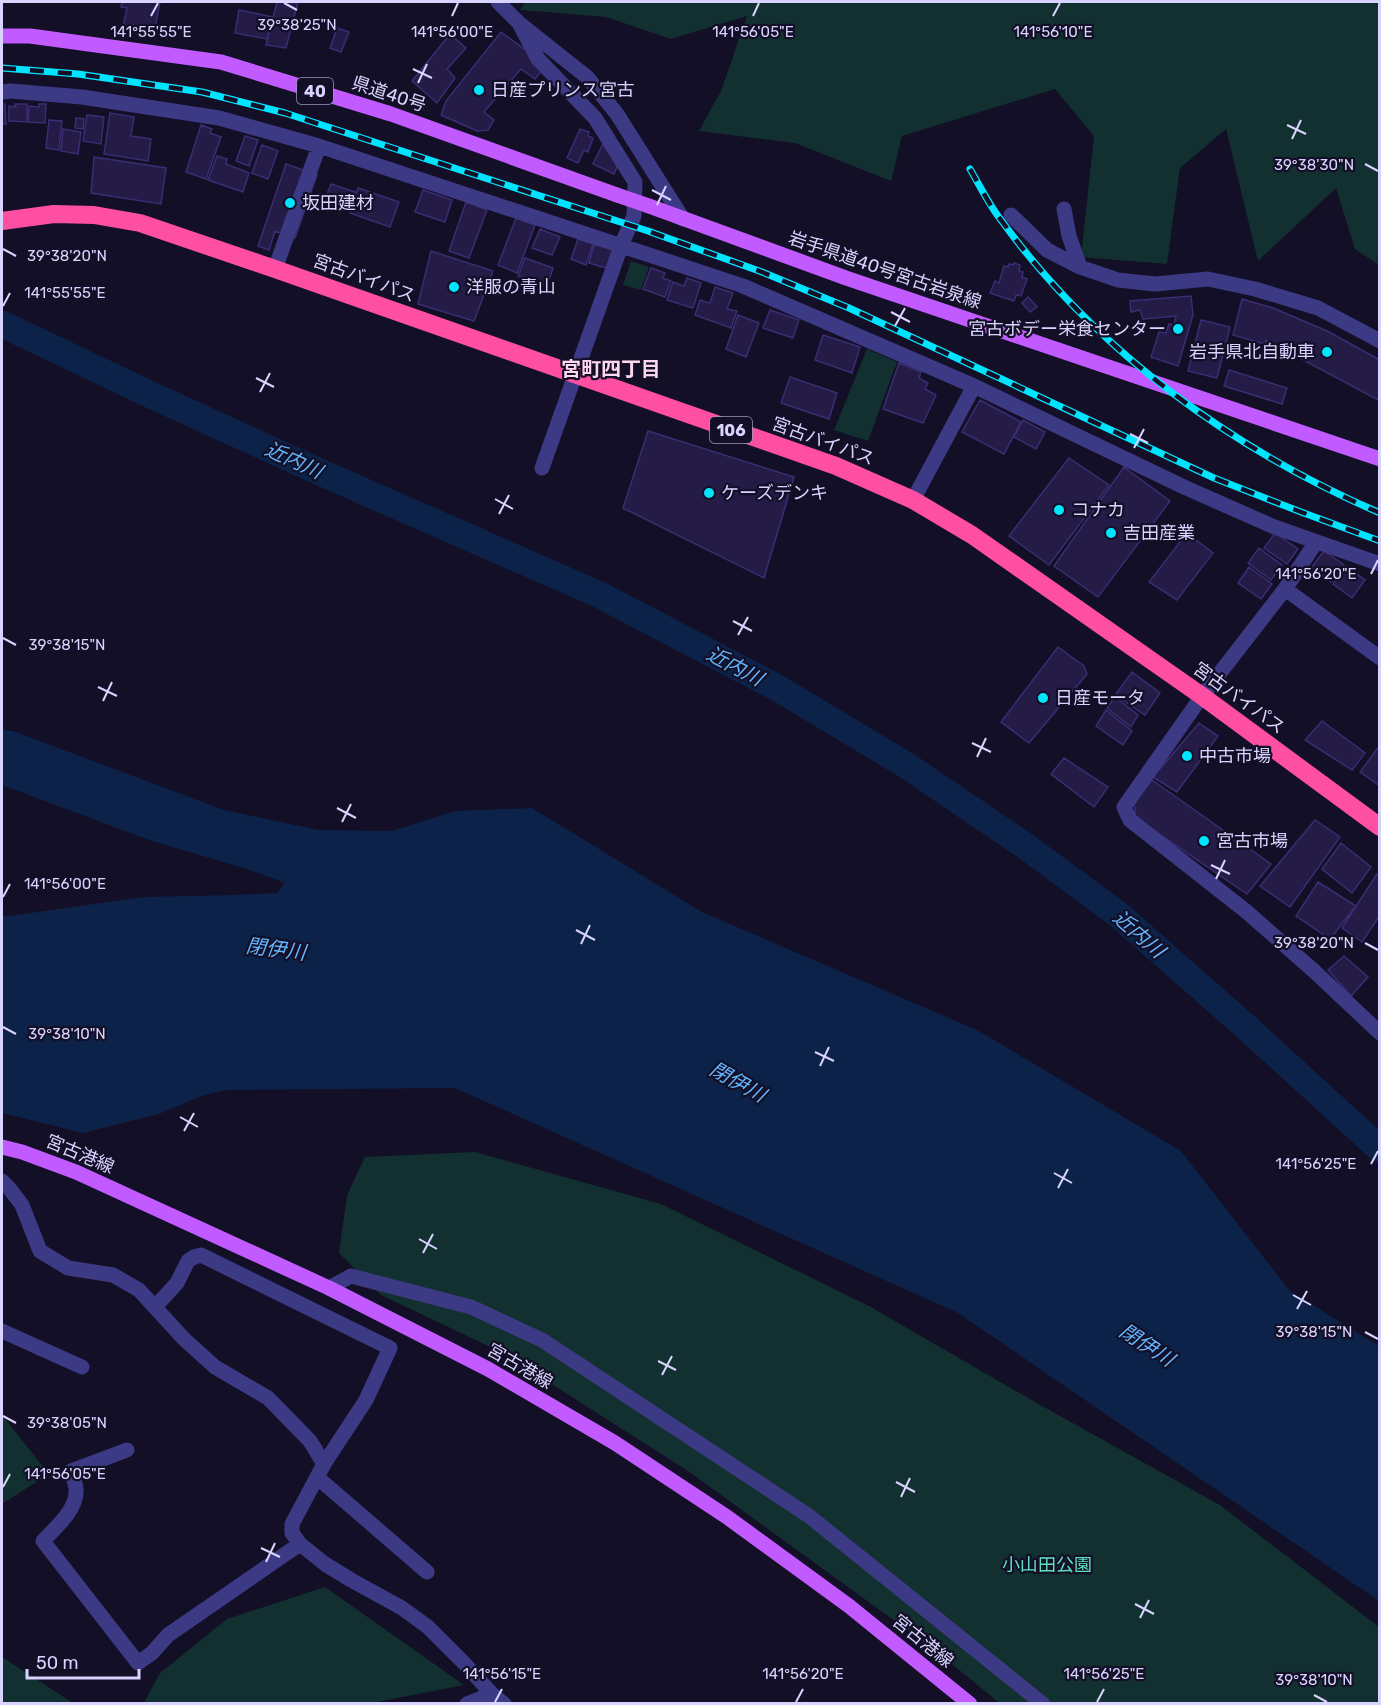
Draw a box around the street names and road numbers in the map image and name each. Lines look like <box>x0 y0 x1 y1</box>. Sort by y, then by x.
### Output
street label: 県道40号 <box>349 72 429 116</box>
road number: 40 <box>297 78 333 104</box>
street label: 岩手県道40号宮古岩泉線 <box>786 227 984 313</box>
street label: 宮古バイパス <box>310 249 418 307</box>
street label: 宮古バイパス <box>769 412 877 470</box>
road number: 106 <box>710 417 752 443</box>
street label: 宮古バイパス <box>1189 657 1289 739</box>
street label: 宮古港線 <box>43 1130 117 1178</box>
street label: 宮古港線 <box>483 1338 557 1394</box>
street label: 宮古港線 <box>888 1610 958 1672</box>

